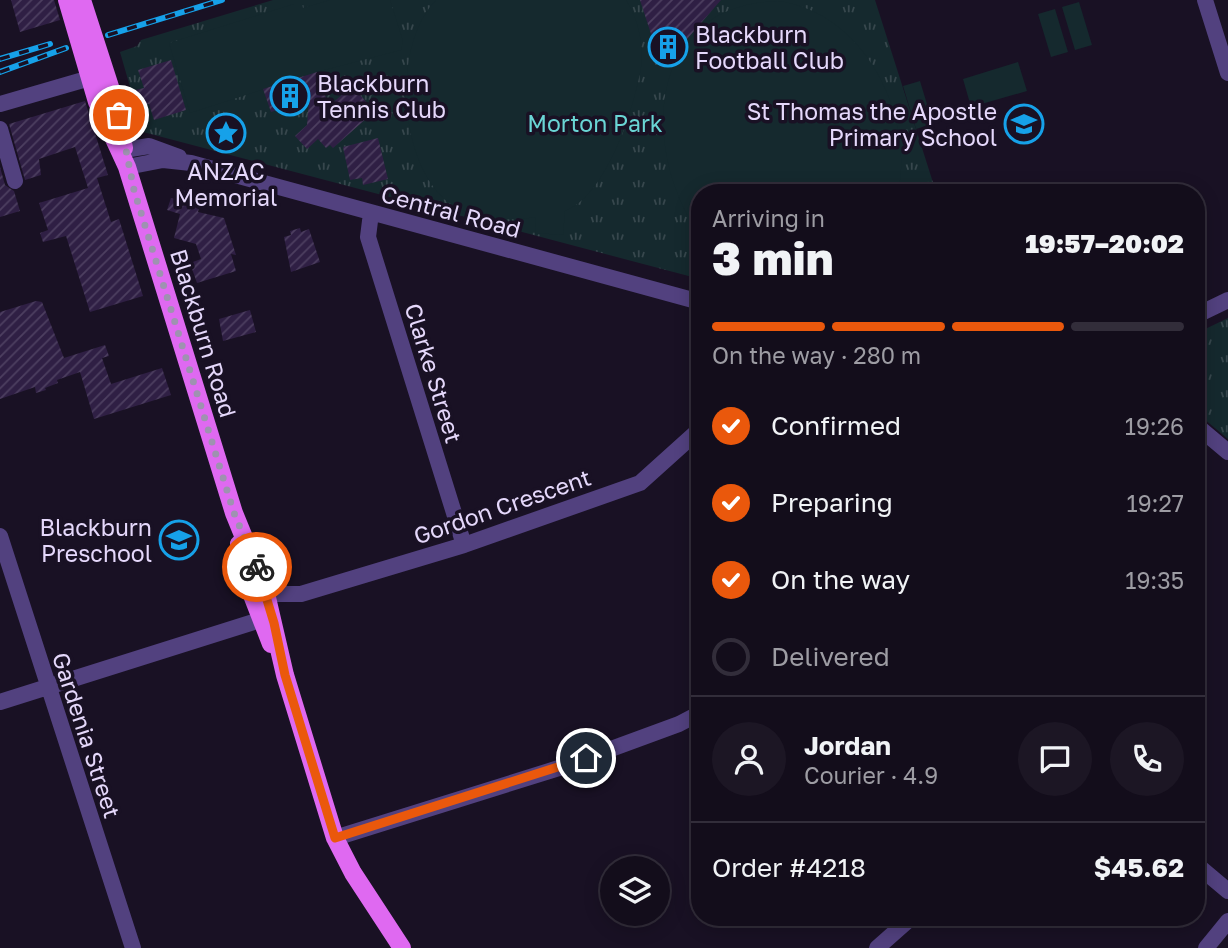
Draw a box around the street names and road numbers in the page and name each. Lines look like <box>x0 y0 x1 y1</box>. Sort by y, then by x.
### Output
street label: Central Road <box>378 179 524 243</box>
street label: Blackburn Road <box>165 245 243 421</box>
street label: Clarke Street <box>399 300 469 446</box>
street label: Gordon Crescent <box>410 463 594 549</box>
street label: Gardenia Street <box>47 649 127 821</box>

